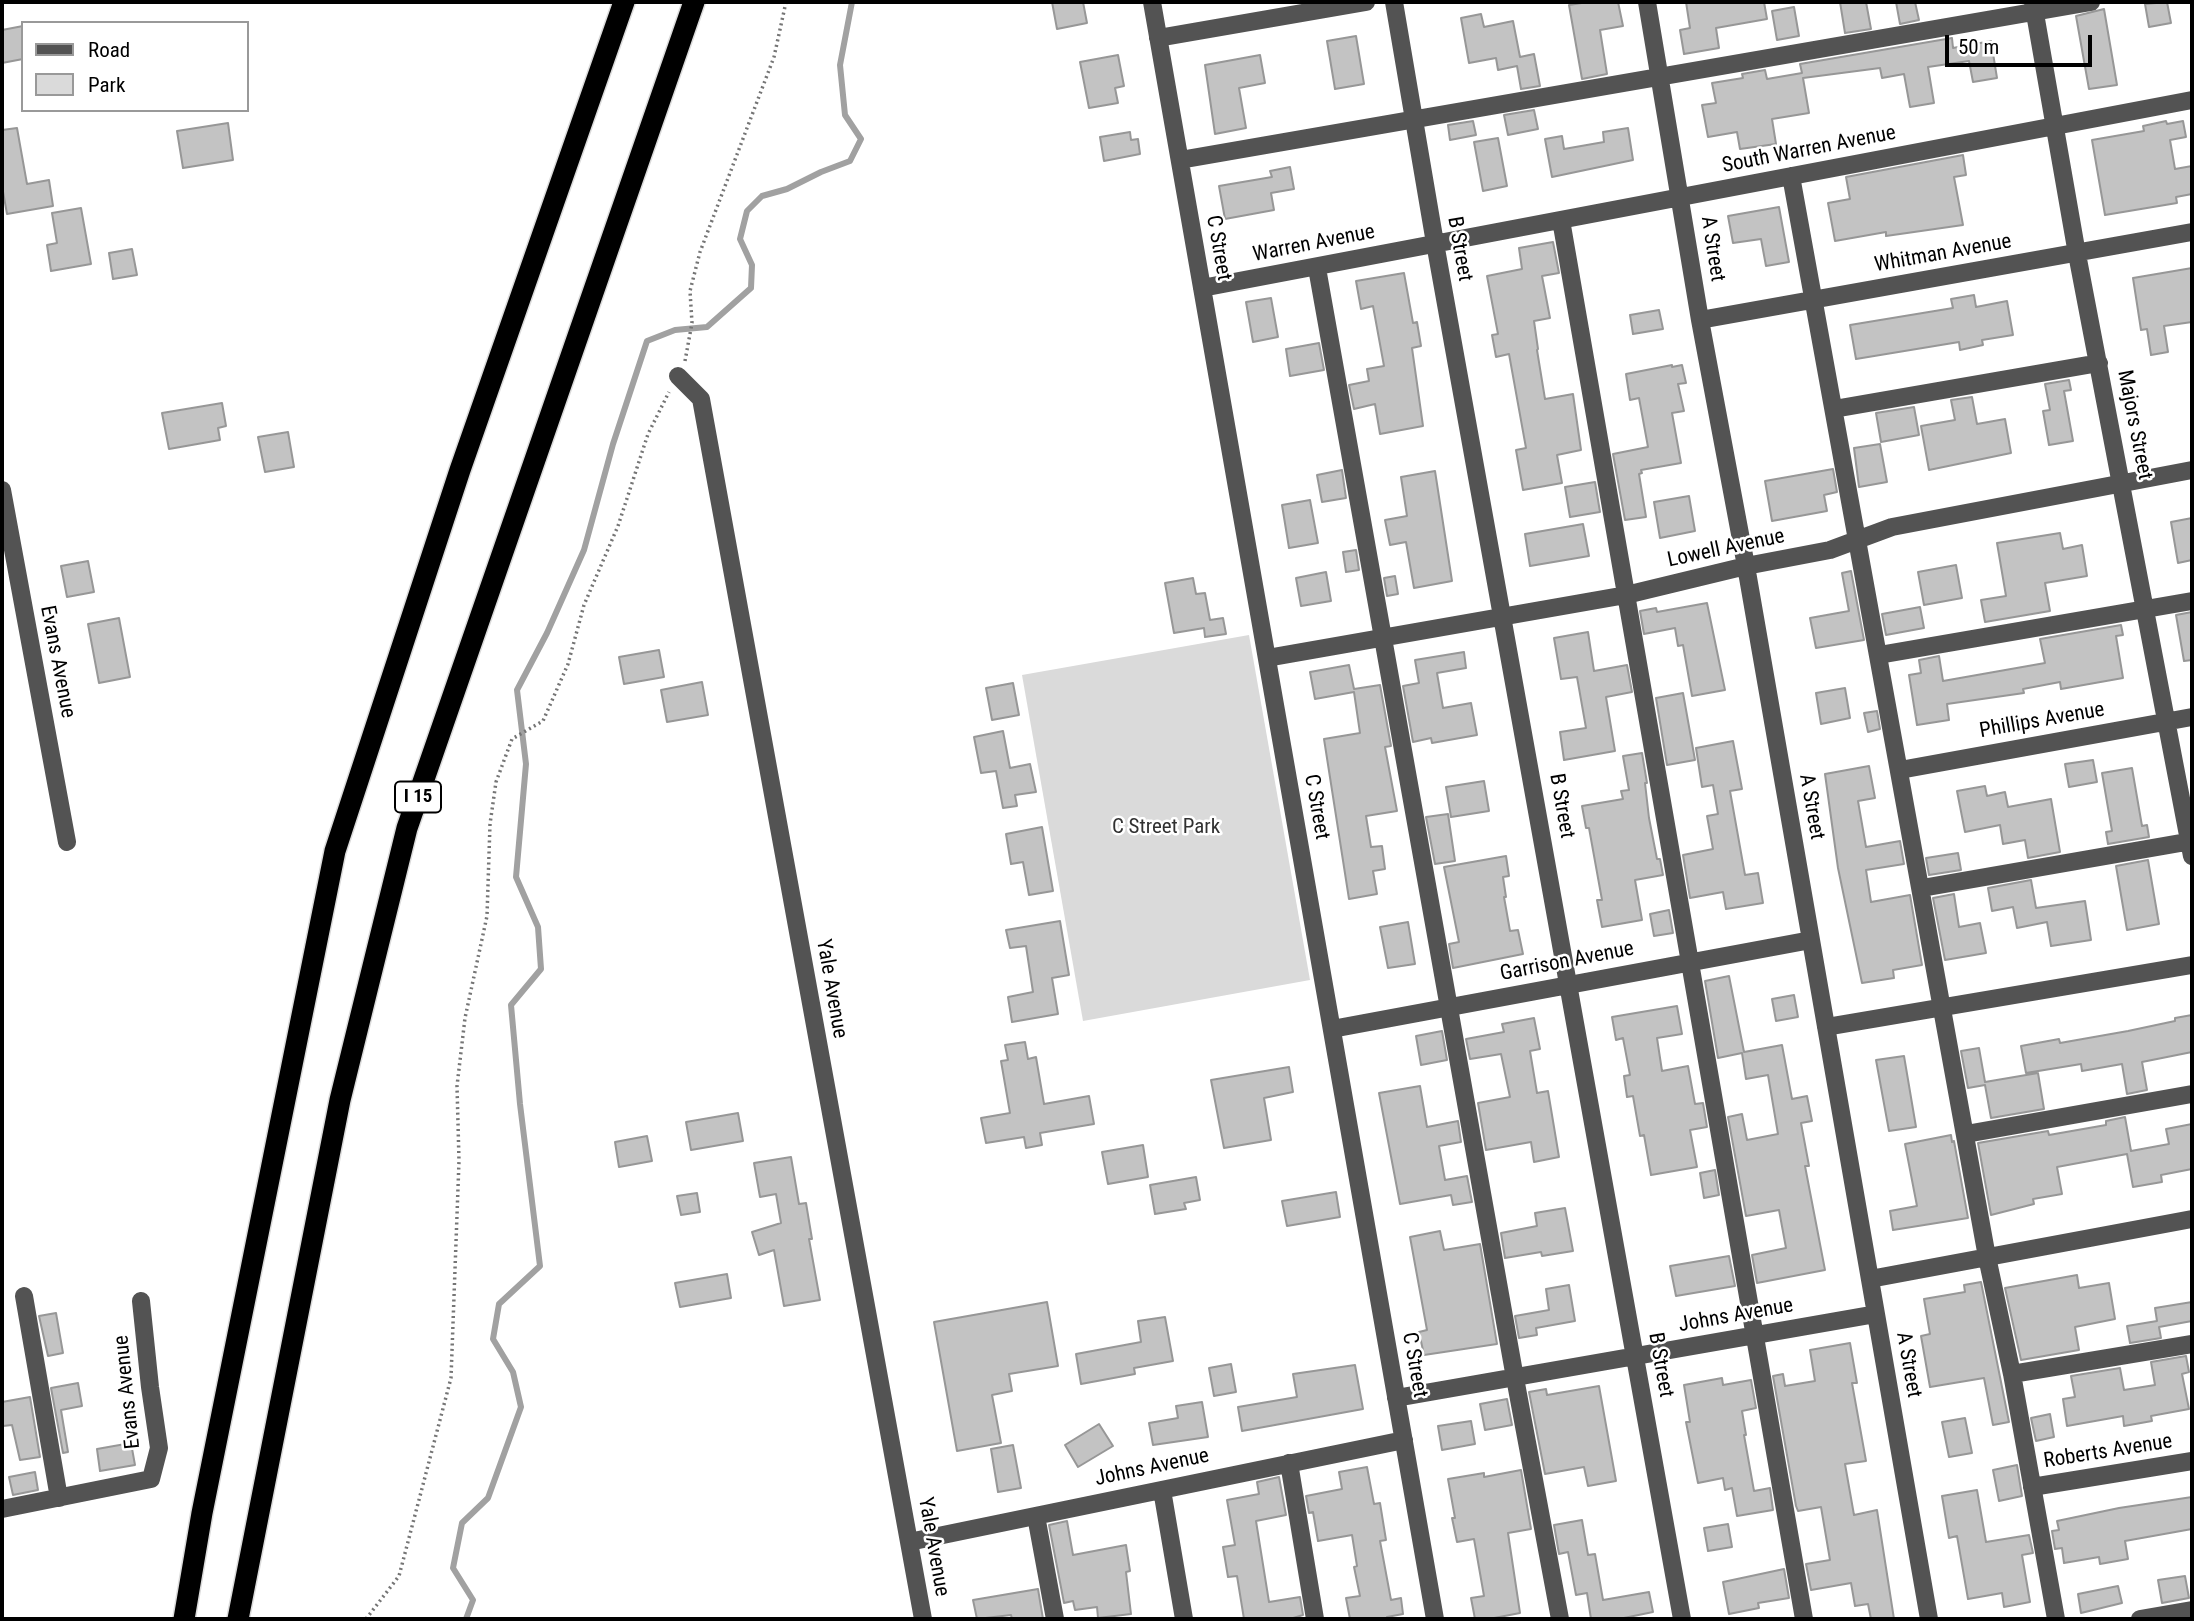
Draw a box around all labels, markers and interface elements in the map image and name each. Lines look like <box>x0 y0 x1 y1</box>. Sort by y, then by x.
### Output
legend <box>21 21 248 112</box>
scale bar <box>1949 21 2096 65</box>
text: 50 m <box>1958 35 1999 59</box>
text: Road <box>88 38 130 62</box>
text: Park <box>88 73 125 97</box>
street label: South Warren Avenue <box>1720 121 1898 179</box>
street label: C Street <box>1200 213 1236 283</box>
street label: A Street <box>1694 214 1730 284</box>
street label: B Street <box>1441 215 1477 283</box>
street label: Warren Avenue <box>1251 220 1377 268</box>
street label: Whitman Avenue <box>1873 230 2013 278</box>
street label: Majors Street <box>2111 368 2157 482</box>
street label: Lowell Avenue <box>1665 524 1787 574</box>
street label: Evans Avenue <box>34 604 80 720</box>
street label: Phillips Avenue <box>1978 698 2106 744</box>
street label: C Street <box>1298 772 1334 842</box>
street label: B Street <box>1543 772 1579 840</box>
street label: A Street <box>1793 772 1829 842</box>
road number: I 15 <box>395 782 441 812</box>
park label: C Street Park <box>1112 815 1220 841</box>
street label: Yale Avenue <box>810 937 852 1041</box>
street label: Garrison Avenue <box>1498 937 1636 987</box>
street label: Johns Avenue <box>1677 1294 1795 1338</box>
street label: C Street <box>1396 1330 1432 1400</box>
street label: A Street <box>1890 1330 1926 1400</box>
street label: B Street <box>1642 1331 1678 1399</box>
street label: Evans Avenue <box>110 1334 146 1450</box>
street label: Roberts Avenue <box>2042 1429 2174 1475</box>
street label: Johns Avenue <box>1093 1444 1211 1492</box>
street label: Yale Avenue <box>912 1495 954 1599</box>

